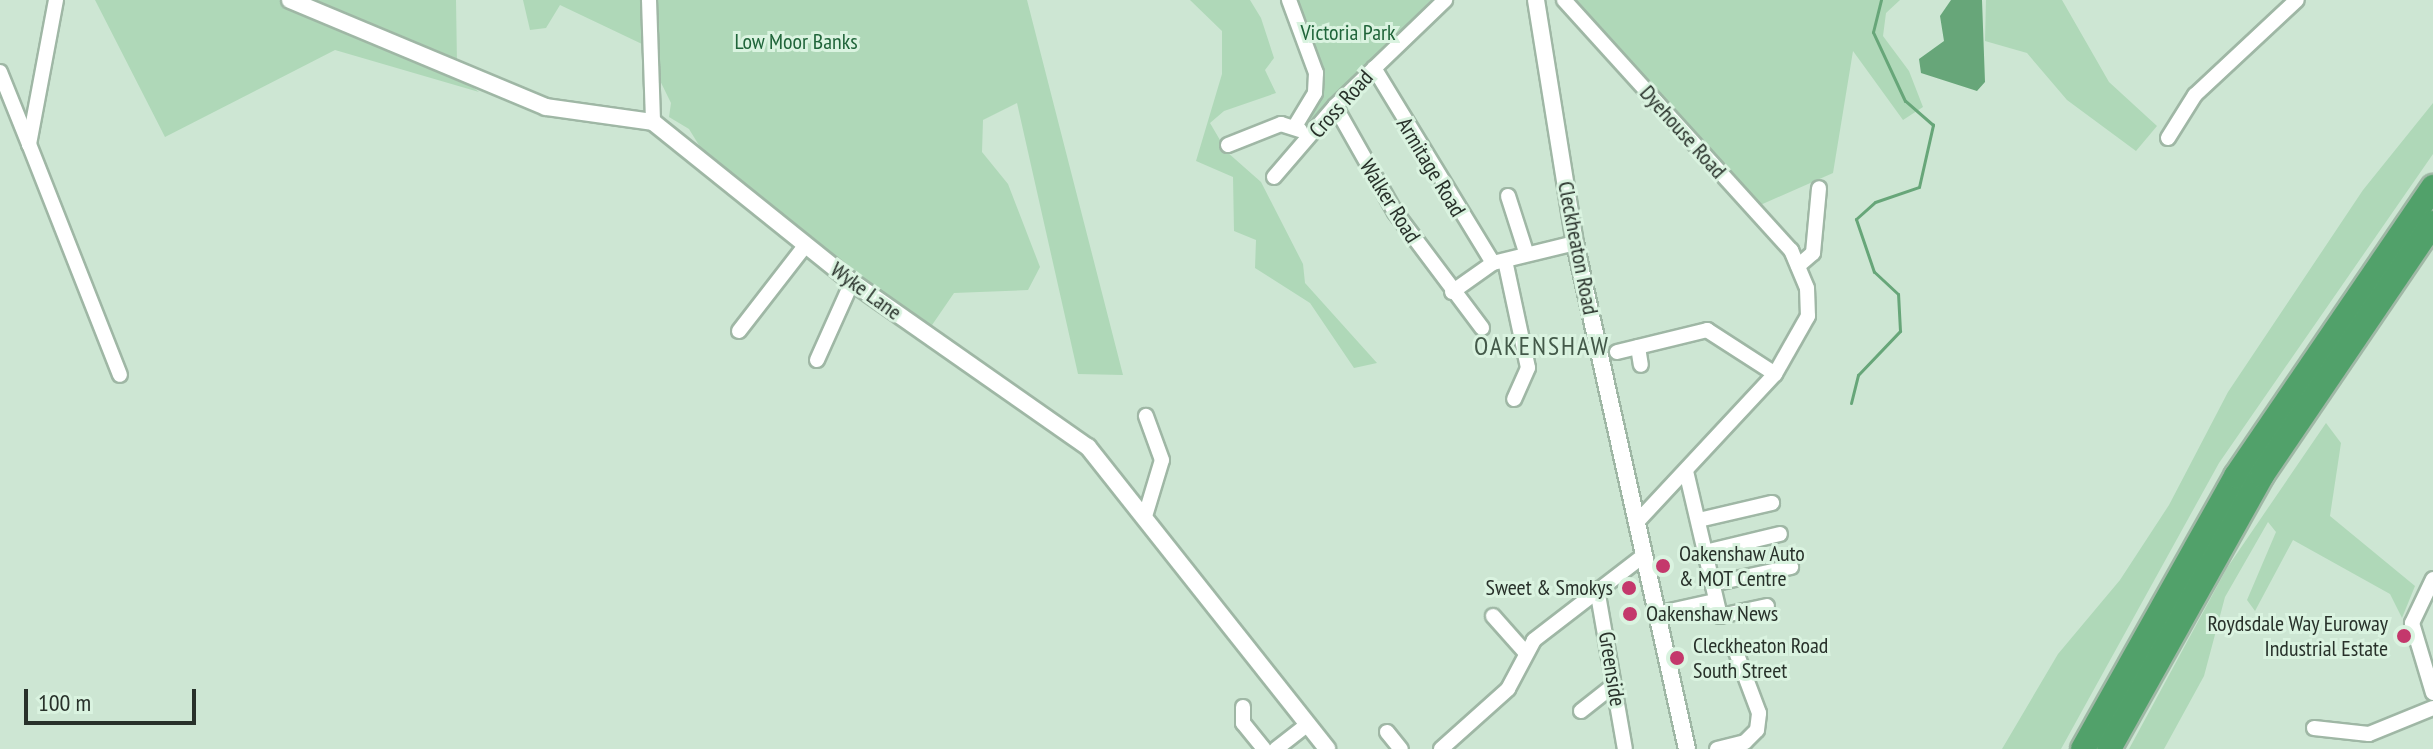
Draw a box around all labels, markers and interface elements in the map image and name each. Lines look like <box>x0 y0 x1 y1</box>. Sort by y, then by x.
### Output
park label: Victoria Park <box>1300 20 1396 46</box>
park label: Low Moor Banks <box>734 29 858 55</box>
street label: Cross Road <box>1304 65 1378 143</box>
street label: Dyehouse Road <box>1634 80 1732 184</box>
street label: Armitage Road <box>1391 113 1471 221</box>
street label: Walker Road <box>1354 154 1426 248</box>
street label: Cleckheaton Road <box>1552 179 1604 317</box>
street label: Wyke Lane <box>825 256 907 326</box>
district label: OAKENSHAW <box>1474 330 1610 362</box>
place label: Oakenshaw Auto & MOT Centre <box>1679 540 1806 592</box>
marker: Oakenshaw Auto & MOT Centre <box>1654 557 1672 575</box>
place label: Sweet & Smokys <box>1486 575 1613 601</box>
marker: Sweet & Smokys <box>1620 579 1638 597</box>
place label: Oakenshaw News <box>1646 601 1779 627</box>
marker: Oakenshaw News <box>1621 605 1639 623</box>
place label: Roydsdale Way Euroway Industrial Estate <box>2206 610 2388 662</box>
marker: Roydsdale Way Euroway Industrial Estate <box>2395 627 2413 645</box>
street label: Greenside <box>1593 630 1631 708</box>
place label: Cleckheaton Road South Street <box>1693 632 1828 684</box>
marker: Cleckheaton Road South Street <box>1668 649 1686 667</box>
scale bar <box>28 673 200 723</box>
text: 100 m <box>38 687 91 718</box>

